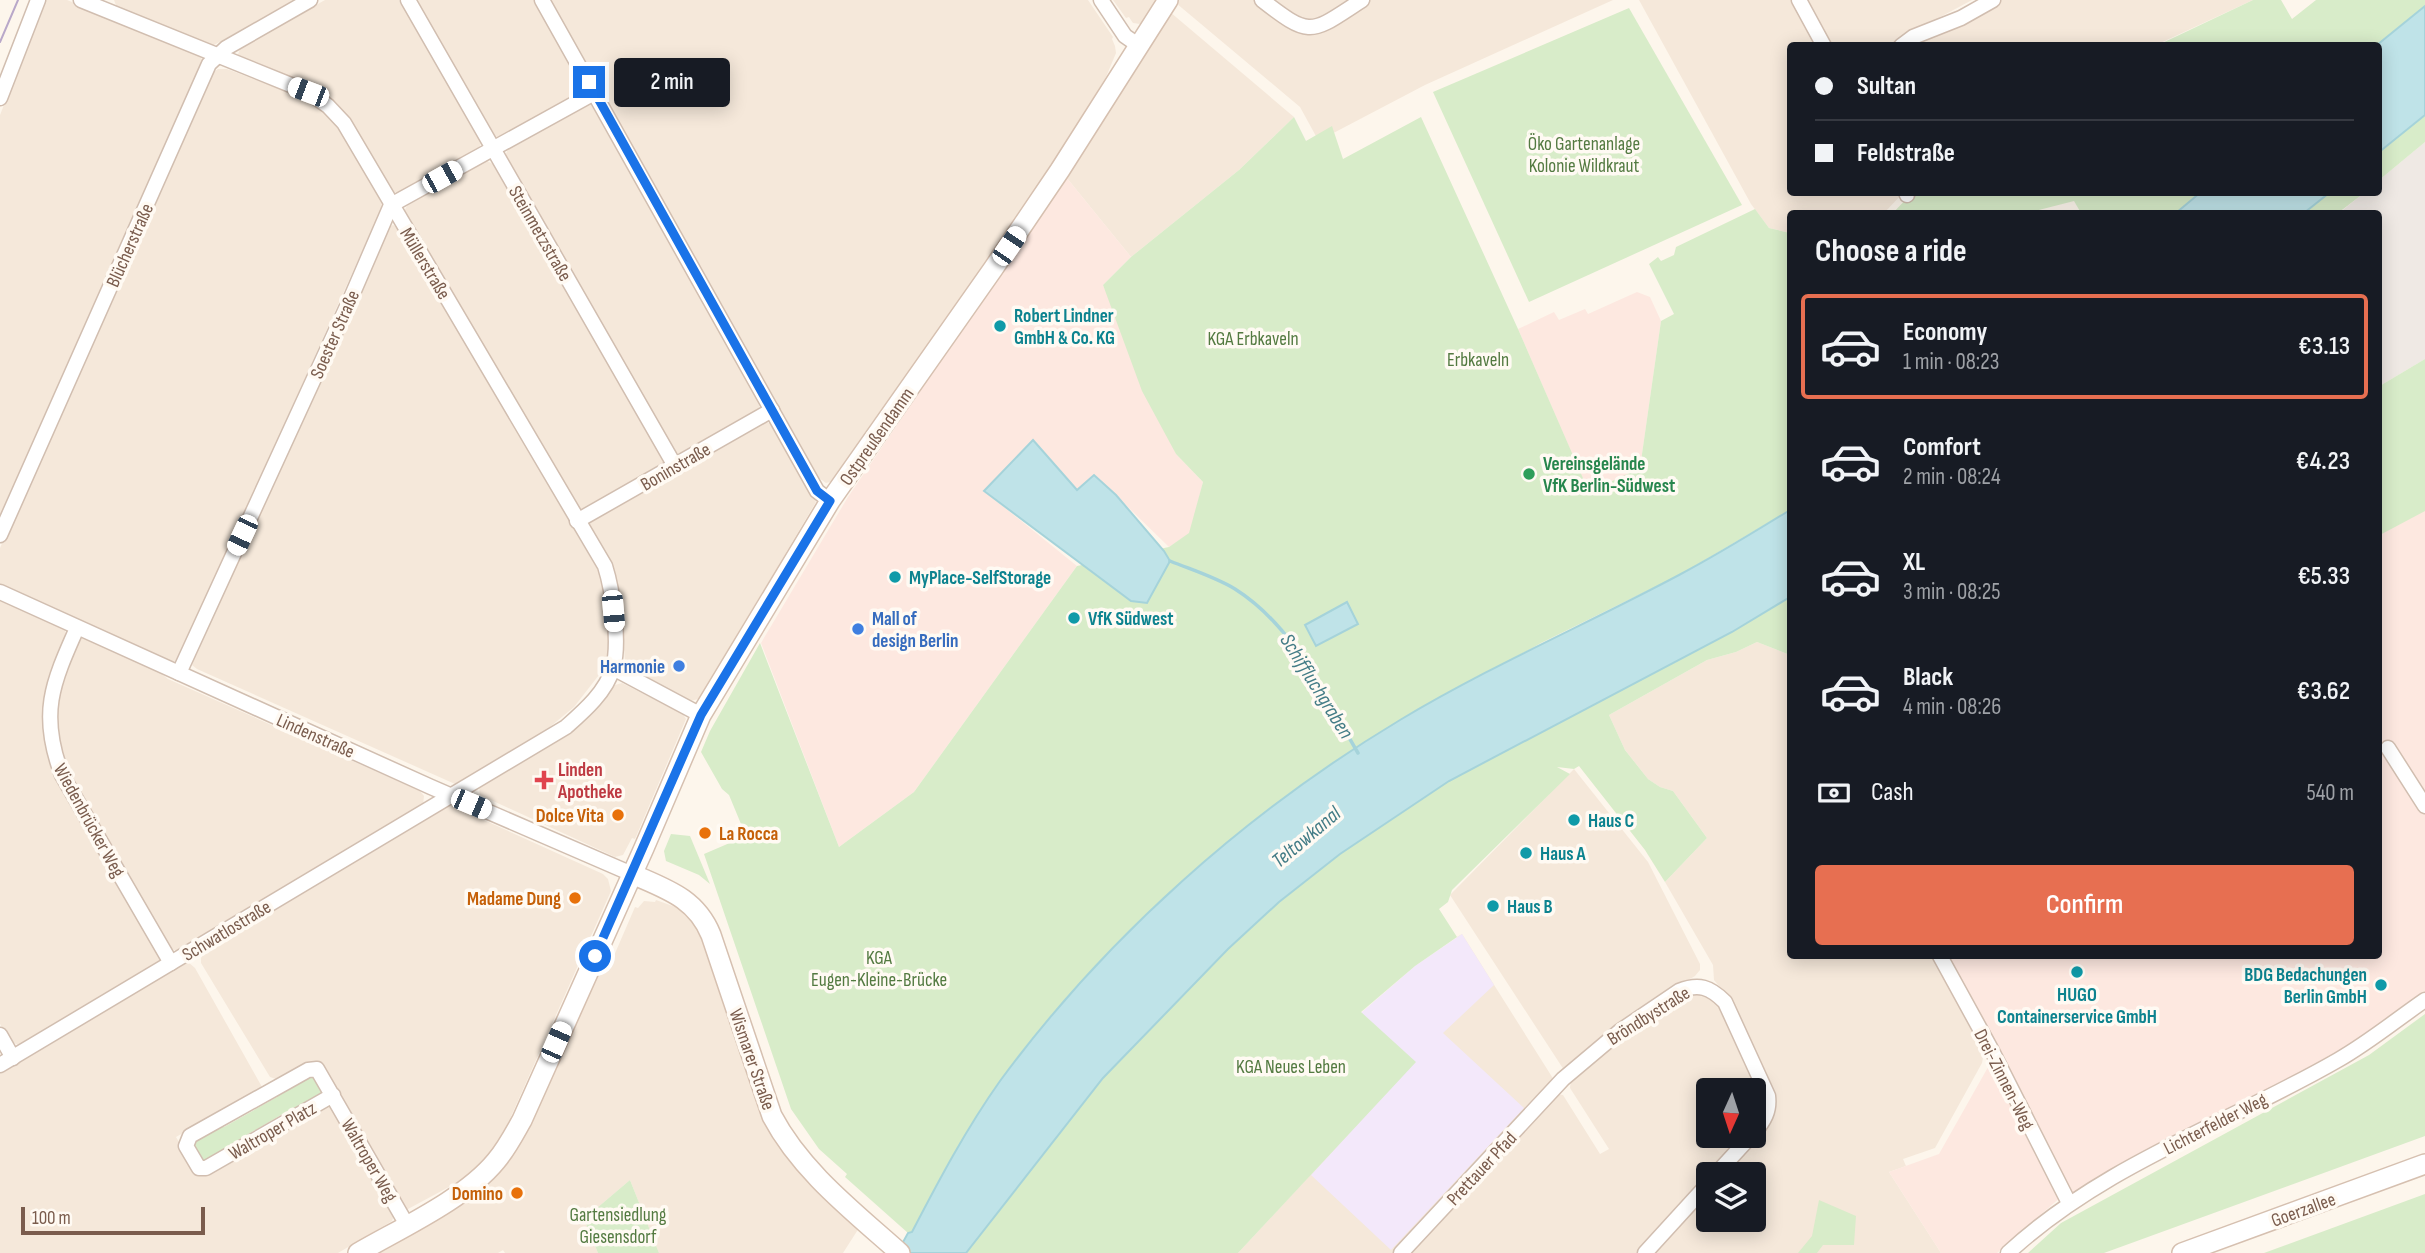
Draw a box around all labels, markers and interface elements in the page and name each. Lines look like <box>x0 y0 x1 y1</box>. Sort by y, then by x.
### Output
callout: 2 min <box>614 57 729 106</box>
route end <box>573 66 605 98</box>
text: 2 min <box>650 68 694 96</box>
text: Sultan <box>1857 71 1916 102</box>
car <box>285 75 332 109</box>
park label: Öko Gartenanlage Kolonie Wildkraut <box>1528 133 1640 178</box>
text: Feldstraße <box>1857 138 1955 169</box>
car <box>419 158 466 196</box>
street label: Steinmetzstraße <box>503 182 576 286</box>
street label: Blücherstraße <box>102 200 159 291</box>
car <box>989 223 1030 269</box>
street label: Müllerstraße <box>394 224 455 304</box>
text: Choose a ride <box>1815 232 1967 271</box>
street label: Soester Straße <box>306 287 365 382</box>
place label: Robert Lindner GmbH & Co. KG <box>1014 305 1115 350</box>
icon: car <box>1819 315 1882 378</box>
text: Economy <box>1903 317 1987 348</box>
marker: Robert Lindner GmbH & Co. KG <box>992 318 1008 334</box>
park label: KGA Erbkaveln <box>1207 328 1299 351</box>
text: €3.13 <box>2298 331 2350 362</box>
text: 1 min · 08:23 <box>1903 348 1999 376</box>
park label: Erbkaveln <box>1447 349 1509 372</box>
street label: Ostpreußendamm <box>835 384 919 490</box>
icon: car <box>1819 430 1882 493</box>
text: Comfort <box>1903 432 1981 463</box>
street label: Boninstraße <box>637 438 715 496</box>
text: €4.23 <box>2296 446 2350 477</box>
place label: Vereinsgelände VfK Berlin-Südwest <box>1543 453 1675 498</box>
text: 2 min · 08:24 <box>1903 463 2001 491</box>
marker: Vereinsgelände VfK Berlin-Südwest <box>1521 466 1537 482</box>
car <box>224 512 261 558</box>
icon: car <box>1819 545 1882 608</box>
text: XL <box>1903 547 1925 578</box>
text: €5.33 <box>2297 561 2350 592</box>
place label: MyPlace-SelfStorage <box>909 567 1051 590</box>
marker: MyPlace-SelfStorage <box>887 569 903 585</box>
text: 3 min · 08:25 <box>1903 578 2000 606</box>
car <box>601 589 626 633</box>
place label: Mall of design Berlin <box>872 608 958 653</box>
place label: VfK Südwest <box>1088 608 1174 631</box>
marker: VfK Südwest <box>1066 610 1082 626</box>
marker: Mall of design Berlin <box>850 621 866 637</box>
water label: Schiffluchgraben <box>1274 629 1359 744</box>
place label: Harmonie <box>600 656 665 679</box>
marker: Harmonie <box>671 658 687 674</box>
icon: car <box>1819 660 1882 723</box>
text: Black <box>1903 662 1953 693</box>
text: €3.62 <box>2297 676 2350 707</box>
text: 4 min · 08:26 <box>1903 693 2001 721</box>
street label: Lindenstraße <box>273 709 358 764</box>
place label: Linden Apotheke <box>557 759 622 804</box>
street label: Wiedenbrücker Weg <box>48 760 130 882</box>
marker: Linden Apotheke <box>536 772 552 788</box>
icon: cash <box>1815 774 1853 812</box>
text: Cash <box>1871 777 1914 808</box>
text: 540 m <box>2306 779 2354 807</box>
car <box>448 786 495 822</box>
water label: Teltowkanal <box>1267 801 1347 873</box>
place label: Dolce Vita <box>536 805 604 828</box>
marker: Dolce Vita <box>610 807 626 823</box>
place label: Haus C <box>1588 810 1634 833</box>
marker: Haus C <box>1566 812 1582 828</box>
place label: La Rocca <box>719 823 778 846</box>
marker: La Rocca <box>697 825 713 841</box>
place label: Haus A <box>1540 843 1586 866</box>
marker: Haus A <box>1518 845 1534 861</box>
button: Confirm <box>1815 865 2354 945</box>
place label: Madame Dung <box>467 888 561 911</box>
marker: Madame Dung <box>567 890 583 906</box>
street label: Schwatlostraße <box>178 896 275 967</box>
place label: Haus B <box>1507 896 1553 919</box>
marker: Haus B <box>1485 898 1501 914</box>
route start <box>579 940 611 972</box>
park label: KGA Eugen-Kleine-Brücke <box>811 947 947 992</box>
marker: HUGO Containerservice GmbH <box>2069 964 2085 980</box>
place label: BDG Bedachungen Berlin GmbH <box>2244 964 2367 1009</box>
marker: BDG Bedachungen Berlin GmbH <box>2373 977 2389 993</box>
street label: Bröndbystraße <box>1603 982 1694 1051</box>
place label: HUGO Containerservice GmbH <box>1997 984 2157 1029</box>
street label: Wismarer Straße <box>724 1006 780 1113</box>
car <box>538 1019 575 1065</box>
street label: Drei-Zinnen-Weg <box>1968 1025 2039 1134</box>
park label: KGA Neues Leben <box>1236 1056 1346 1079</box>
north arrow <box>1696 1078 1766 1148</box>
map controls <box>1696 1078 1766 1232</box>
street label: Lichterfelder Weg <box>2160 1088 2272 1160</box>
street label: Waltroper Platz <box>225 1097 321 1166</box>
street label: Waltroper Weg <box>336 1115 402 1207</box>
street label: Prettauer Pfad <box>1442 1127 1522 1211</box>
button: layers <box>1696 1162 1766 1232</box>
place label: Domino <box>452 1183 503 1206</box>
marker: Domino <box>509 1185 525 1201</box>
street label: Goerzallee <box>2268 1188 2339 1233</box>
scale bar <box>21 1204 205 1236</box>
park label: Gartensiedlung Giesensdorf <box>570 1204 667 1249</box>
text: 100 m <box>32 1207 71 1230</box>

